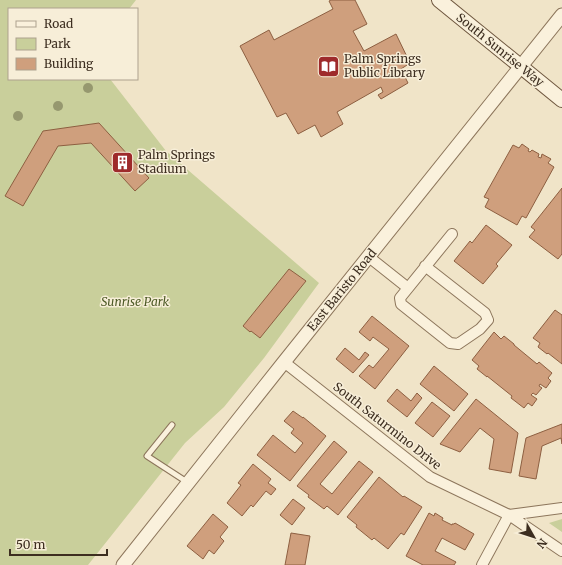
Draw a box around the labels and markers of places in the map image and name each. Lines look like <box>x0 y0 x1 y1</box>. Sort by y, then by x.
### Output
place label: Palm Springs Public Library <box>344 51 425 80</box>
library icon: Palm Springs Public Library <box>315 53 341 79</box>
place label: Palm Springs Stadium <box>138 147 215 176</box>
building icon: Palm Springs Stadium <box>109 149 135 175</box>

